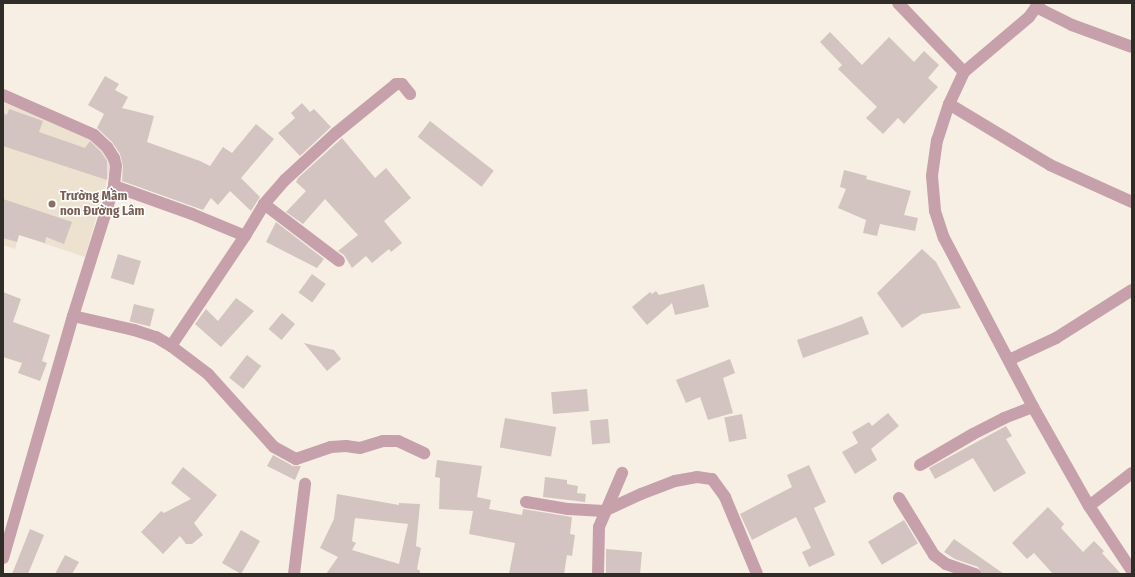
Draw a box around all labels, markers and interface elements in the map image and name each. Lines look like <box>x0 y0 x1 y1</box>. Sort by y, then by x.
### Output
place label: Trường Mầm non Đường Lâm <box>60 189 144 220</box>
marker: Trường Mầm non Đường Lâm <box>47 199 57 209</box>

